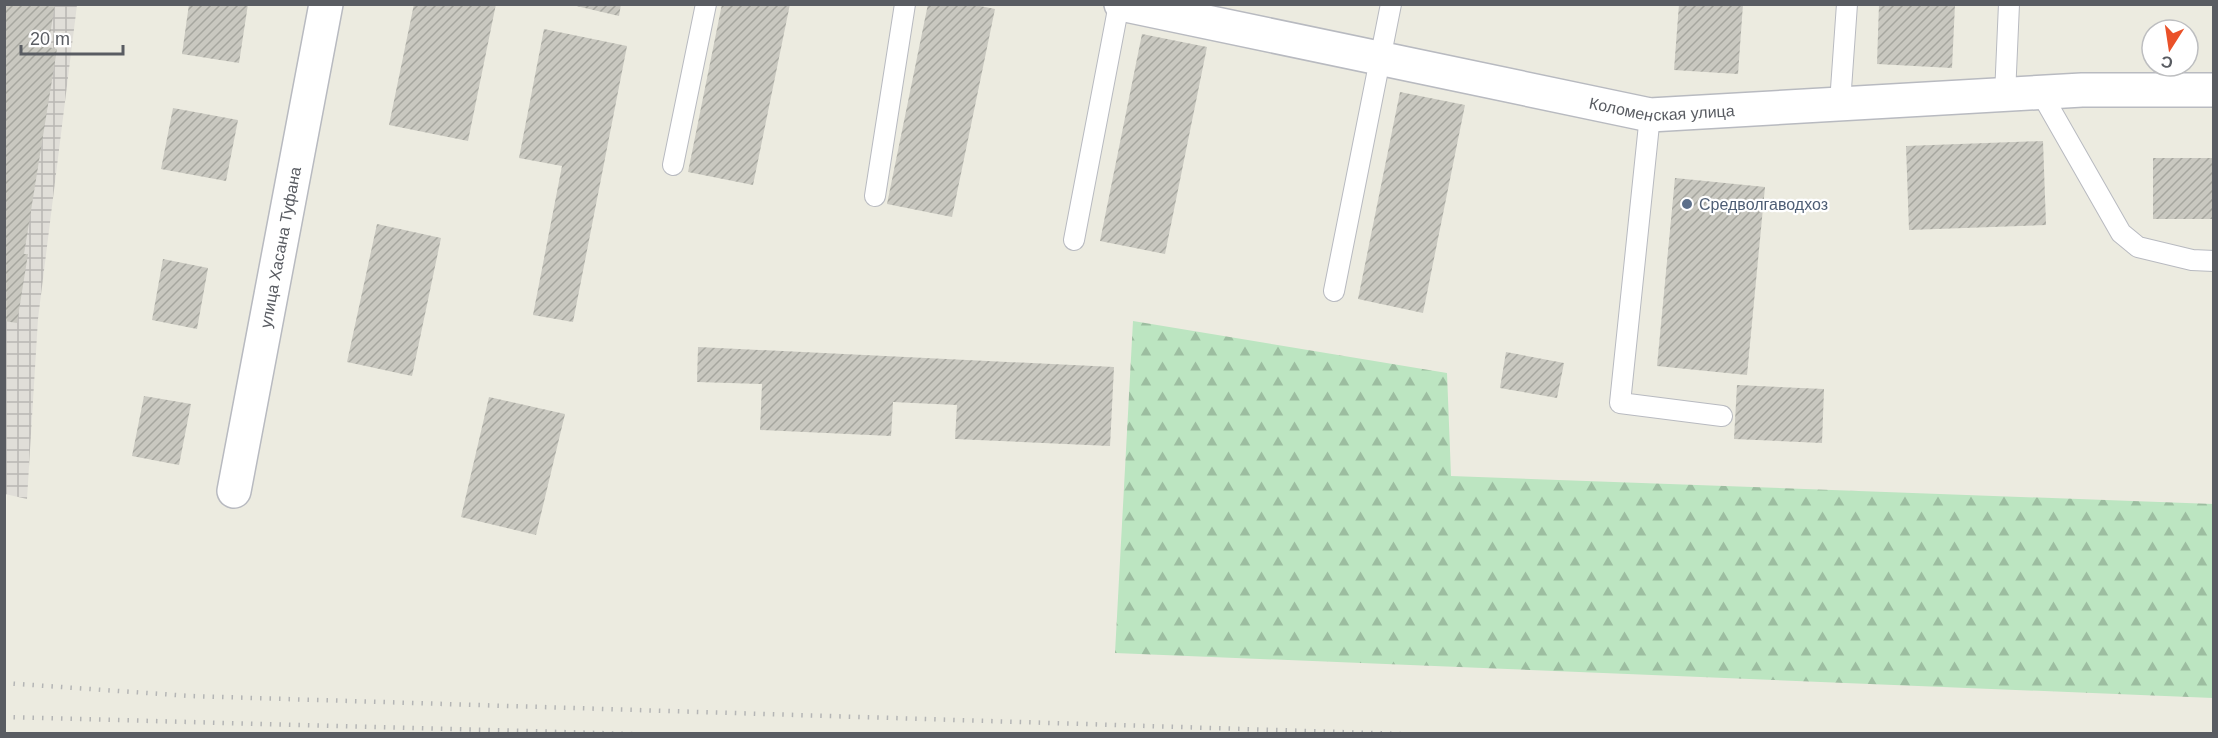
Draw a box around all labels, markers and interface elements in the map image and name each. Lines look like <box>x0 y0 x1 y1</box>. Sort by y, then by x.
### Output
scale bar <box>21 18 123 56</box>
north arrow <box>2140 18 2200 78</box>
text: 20 m <box>30 29 70 49</box>
text: С <box>2159 53 2174 72</box>
street label: Коломенская улица <box>1588 94 1735 124</box>
street label: улица Хасана Туфана <box>257 165 304 329</box>
place label: Средволгаводхоз <box>1699 196 1828 213</box>
marker: Средволгаводхоз <box>1680 197 1694 211</box>

